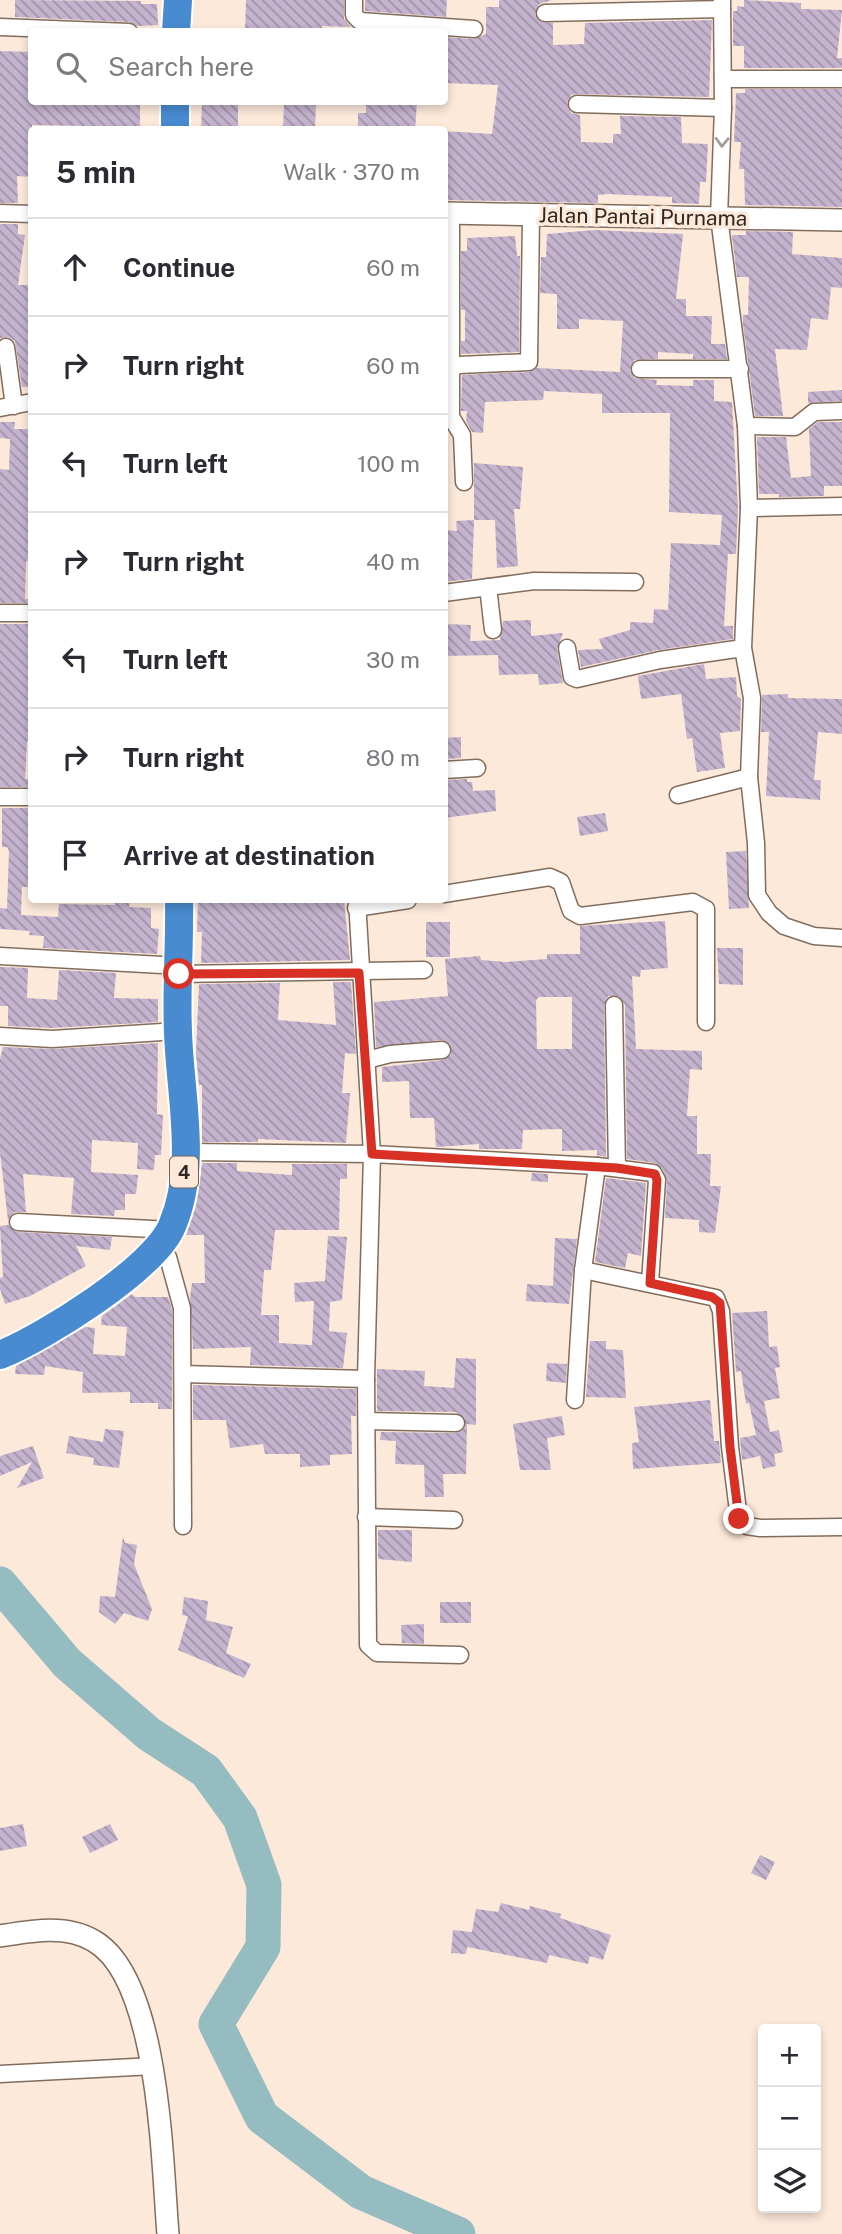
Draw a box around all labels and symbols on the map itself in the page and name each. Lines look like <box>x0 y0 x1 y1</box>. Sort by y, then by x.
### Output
one-way arrow <box>715 136 730 147</box>
street label: Jalan Pantai Purnama <box>539 202 748 231</box>
route start <box>163 958 194 989</box>
road number: 4 <box>170 1156 198 1188</box>
route end <box>723 1503 754 1534</box>

